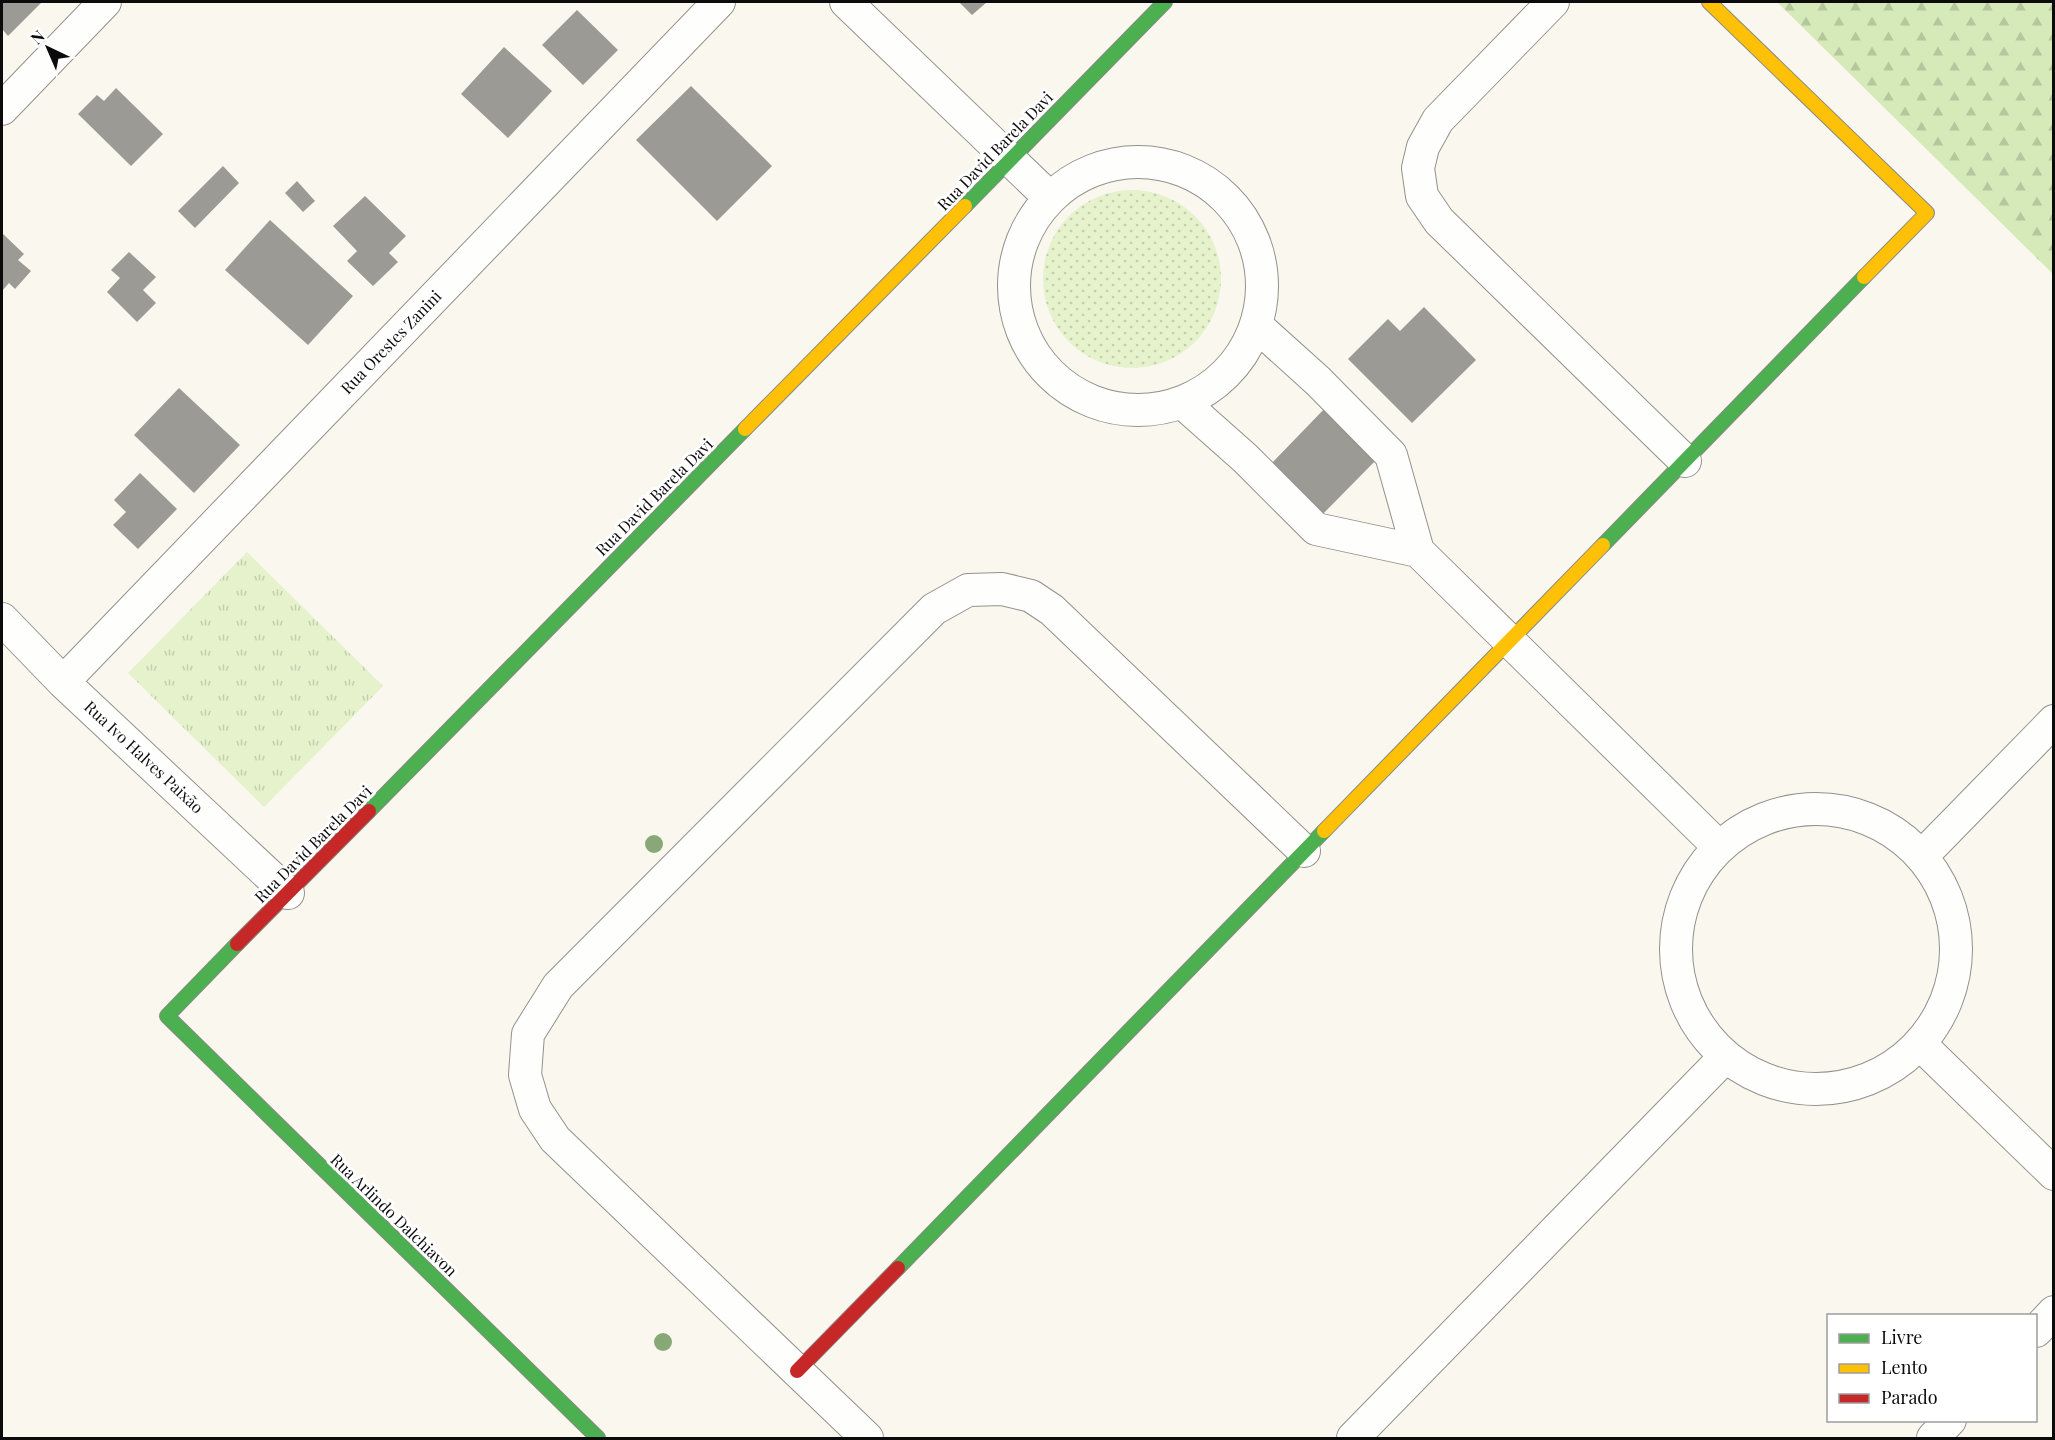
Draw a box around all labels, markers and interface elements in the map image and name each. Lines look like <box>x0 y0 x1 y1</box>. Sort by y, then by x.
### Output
north arrow <box>18 18 78 78</box>
text: N <box>26 25 49 48</box>
street label: Rua David Barela Davi <box>932 86 1057 215</box>
street label: Rua Orestes Zanini <box>336 285 446 398</box>
street label: Rua David Barela Davi <box>590 433 717 560</box>
street label: Rua Ivo Halves Paixão <box>80 696 209 817</box>
street label: Rua David Barela Davi <box>249 780 376 907</box>
street label: Rua Arlindo Dalchiavon <box>327 1149 462 1281</box>
legend <box>1827 1314 2037 1422</box>
text: Livre <box>1881 1325 1922 1349</box>
text: Lento <box>1881 1355 1928 1379</box>
text: Parado <box>1881 1385 1938 1409</box>

